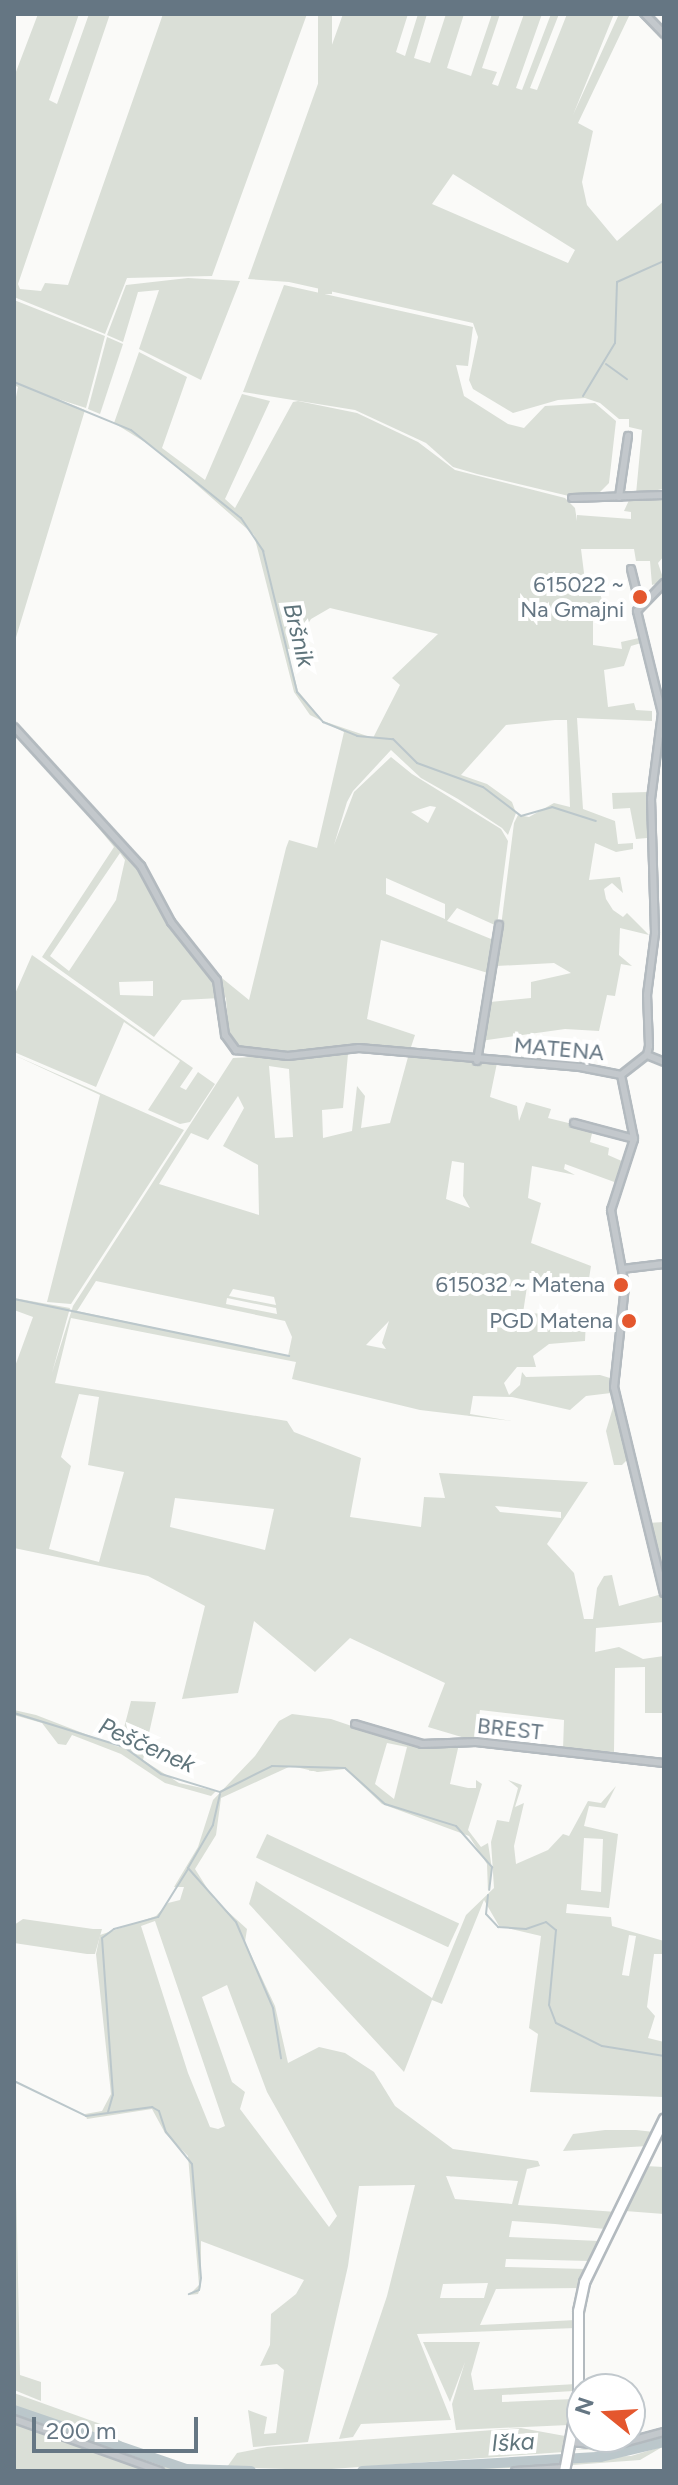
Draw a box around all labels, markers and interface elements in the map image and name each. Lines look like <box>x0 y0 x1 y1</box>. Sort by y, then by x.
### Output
place label: 615022 ~ Na Gmajni <box>520 571 624 622</box>
marker: 615022 ~ Na Gmajni <box>631 588 649 606</box>
water label: Bršnik <box>277 600 321 670</box>
street label: MATENA <box>513 1032 605 1066</box>
place label: 615032 ~ Matena <box>436 1272 605 1298</box>
marker: 615032 ~ Matena <box>612 1276 630 1294</box>
place label: PGD Matena <box>489 1308 613 1334</box>
marker: PGD Matena <box>620 1312 638 1330</box>
water label: Peščenek <box>94 1711 200 1779</box>
street label: BREST <box>476 1712 544 1746</box>
north arrow <box>566 2373 646 2453</box>
text: N <box>569 2394 600 2418</box>
scale bar <box>36 2401 202 2451</box>
text: 200 m <box>46 2416 117 2445</box>
water label: Iška <box>491 2426 535 2458</box>

